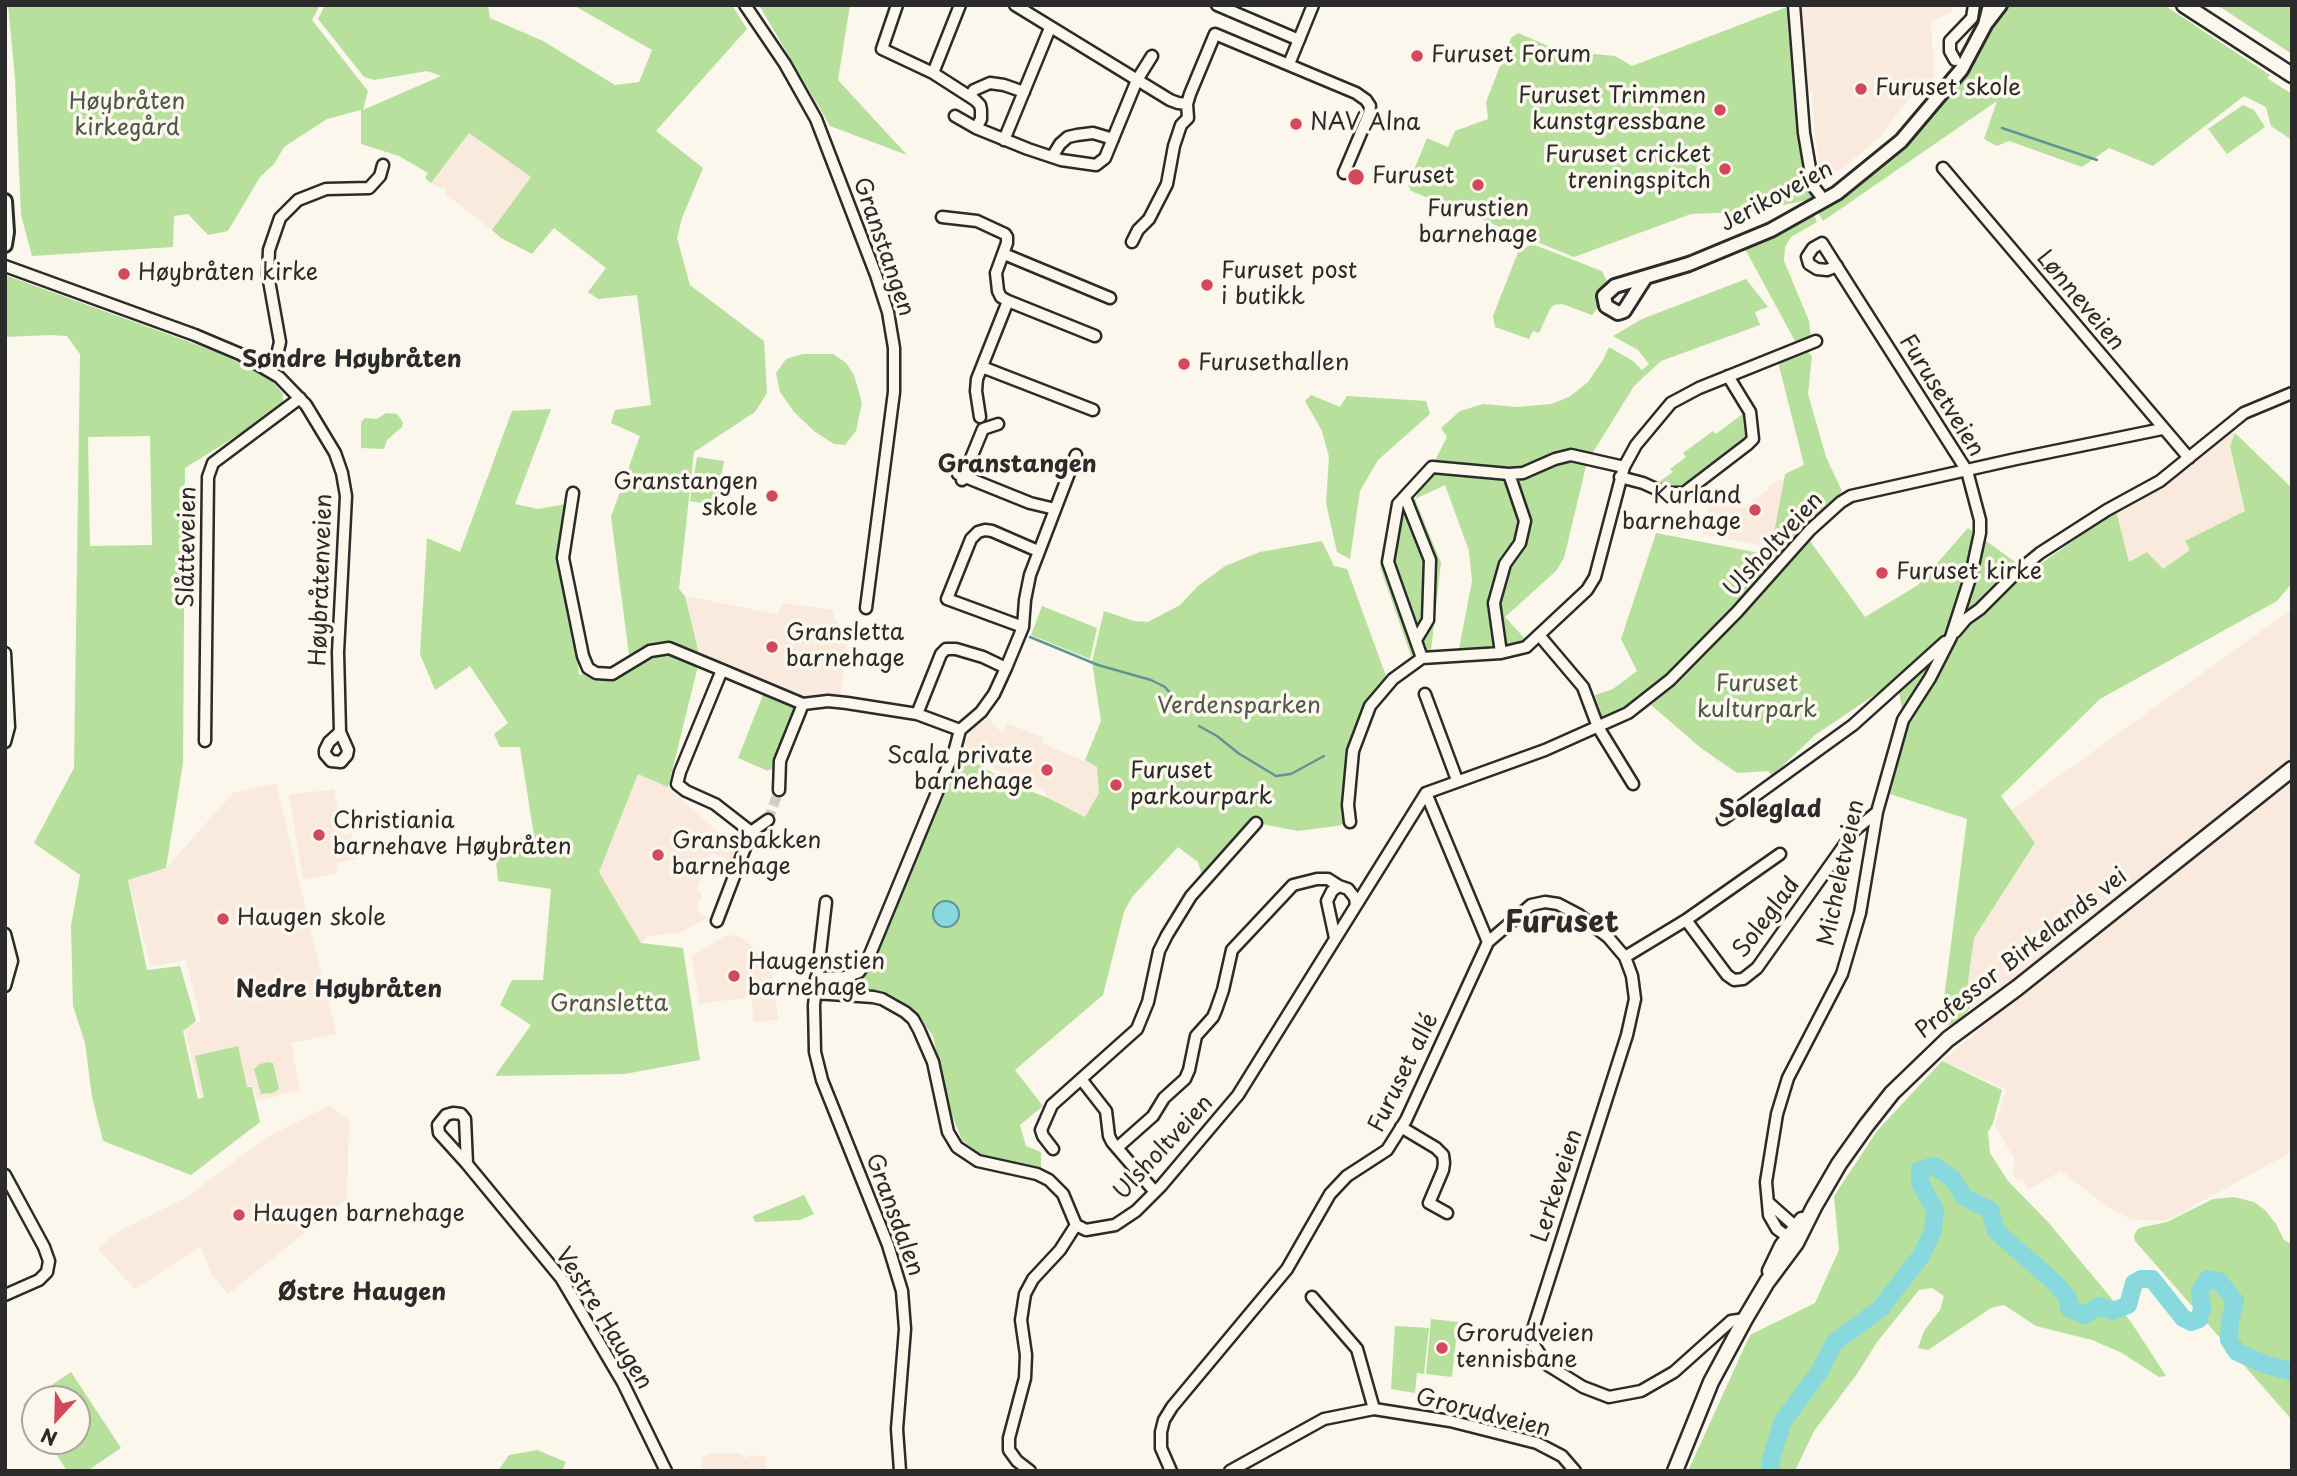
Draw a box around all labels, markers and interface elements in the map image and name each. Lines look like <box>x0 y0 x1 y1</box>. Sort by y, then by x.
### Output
place label: Furuset Forum <box>1431 42 1591 70</box>
marker: Furuset Forum <box>1409 48 1425 64</box>
place label: Furuset skole <box>1875 75 2021 103</box>
marker: Furuset skole <box>1853 81 1869 97</box>
place label: Furuset Trimmen kunstgressbane <box>1518 83 1706 137</box>
park label: Høybråten kirkegård <box>69 89 185 143</box>
marker: Furuset Trimmen kunstgressbane <box>1712 102 1728 118</box>
place label: NAV Alna <box>1310 110 1420 138</box>
marker: NAV Alna <box>1288 116 1304 132</box>
place label: Furuset cricket treningspitch <box>1545 142 1711 196</box>
street label: Jerikoveien <box>1716 156 1838 238</box>
marker: Furuset cricket treningspitch <box>1717 161 1733 177</box>
place label: Furuset <box>1372 163 1455 191</box>
marker: Furuset <box>1346 167 1366 187</box>
street label: Granstangen <box>846 174 920 320</box>
marker: Furustien barnehage <box>1470 177 1486 193</box>
place label: Furustien barnehage <box>1419 196 1537 250</box>
street label: Lønneveien <box>2030 245 2130 357</box>
place label: Furuset post i butikk <box>1221 258 1357 312</box>
place label: Høybråten kirke <box>138 260 318 288</box>
marker: Høybråten kirke <box>116 266 132 282</box>
marker: Furuset post i butikk <box>1199 277 1215 293</box>
street label: Furusetveien <box>1893 330 1989 462</box>
district label: Søndre Høybråten <box>242 346 462 374</box>
place label: Furusethallen <box>1198 350 1349 378</box>
marker: Furusethallen <box>1176 356 1192 372</box>
district label: Granstangen <box>937 451 1097 479</box>
place label: Granstangen skole <box>613 469 758 523</box>
place label: Kurland barnehage <box>1622 483 1741 537</box>
street label: Slåtteveien <box>173 486 203 608</box>
street label: Ulsholtveien <box>1718 487 1830 603</box>
marker: Granstangen skole <box>764 488 780 504</box>
street label: Høybråtenveien <box>305 493 339 667</box>
marker: Kurland barnehage <box>1747 502 1763 518</box>
place label: Furuset kirke <box>1896 559 2042 587</box>
marker: Furuset kirke <box>1874 565 1890 581</box>
place label: Gransletta barnehage <box>786 620 905 674</box>
marker: Gransletta barnehage <box>764 639 780 655</box>
park label: Furuset kulturpark <box>1697 671 1817 725</box>
park label: Verdensparken <box>1157 693 1321 721</box>
place label: Scala private barnehage <box>887 743 1033 797</box>
place label: Furuset parkourpark <box>1130 758 1273 812</box>
marker: Scala private barnehage <box>1039 762 1055 778</box>
marker: Furuset parkourpark <box>1108 777 1124 793</box>
district label: Soleglad <box>1719 796 1821 824</box>
street label: Micheletveien <box>1813 797 1871 949</box>
place label: Christiania barnehave Høybråten <box>333 808 572 862</box>
marker: Christiania barnehave Høybråten <box>311 827 327 843</box>
place label: Gransbakken barnehage <box>672 828 821 882</box>
marker: Gransbakken barnehage <box>650 847 666 863</box>
street label: Professor Birkelands vei <box>1911 863 2133 1045</box>
street label: Soleglad <box>1728 872 1806 964</box>
place label: Haugen skole <box>237 905 386 933</box>
district label: Furuset <box>1505 906 1619 942</box>
marker: Haugen skole <box>215 911 231 927</box>
place label: Haugenstien barnehage <box>748 949 885 1003</box>
marker: Haugenstien barnehage <box>726 968 742 984</box>
district label: Nedre Høybråten <box>236 976 442 1004</box>
park label: Gransletta <box>550 991 668 1019</box>
street label: Furuset allé <box>1363 1009 1445 1137</box>
street label: Ulsholtveien <box>1108 1090 1220 1206</box>
street label: Lerkeveien <box>1527 1126 1589 1246</box>
street label: Gransdalen <box>859 1150 929 1280</box>
place label: Haugen barnehage <box>253 1201 465 1229</box>
marker: Haugen barnehage <box>231 1207 247 1223</box>
street label: Vestre Haugen <box>548 1243 658 1395</box>
district label: Østre Haugen <box>278 1279 446 1307</box>
place label: Grorudveien tennisbane <box>1456 1321 1594 1375</box>
marker: Grorudveien tennisbane <box>1434 1340 1450 1356</box>
street label: Grorudveien <box>1413 1384 1553 1444</box>
north arrow <box>21 1385 91 1455</box>
text: N <box>37 1422 61 1453</box>

